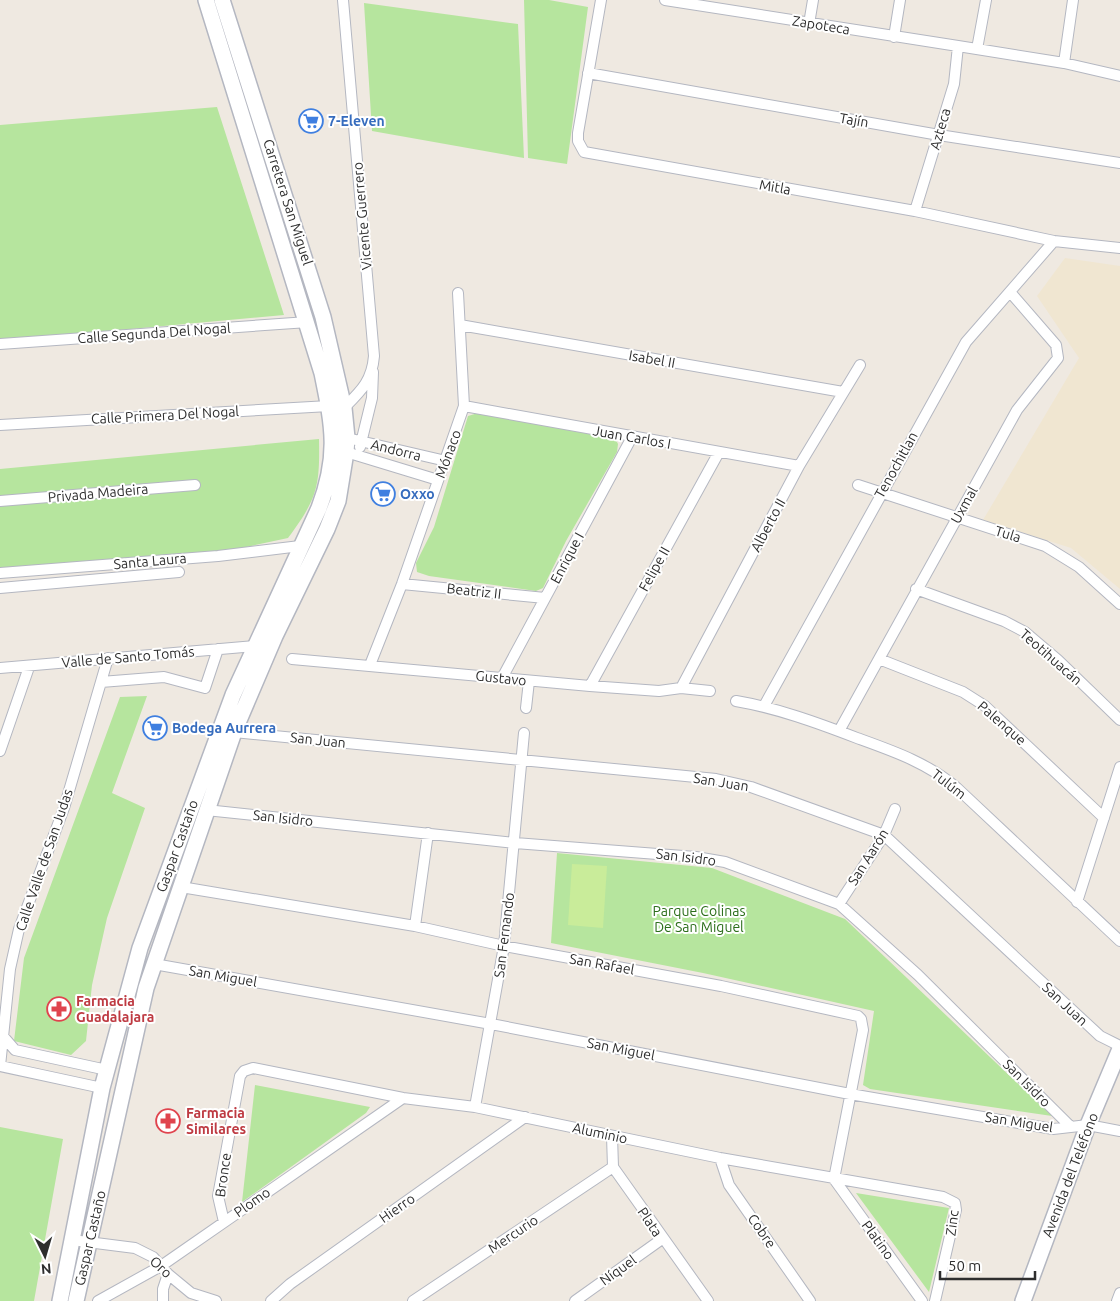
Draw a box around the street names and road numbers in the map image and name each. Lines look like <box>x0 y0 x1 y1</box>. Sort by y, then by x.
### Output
street label: Zapoteca <box>791 13 851 37</box>
street label: Azteca <box>926 106 954 152</box>
street label: Tajín <box>838 110 870 130</box>
street label: Carretera San Miguel <box>260 137 316 267</box>
street label: Vicente Guerrero <box>349 161 375 271</box>
street label: Mitla <box>758 176 792 198</box>
street label: Calle Segunda Del Nogal <box>77 320 231 346</box>
street label: Isabel II <box>628 347 676 371</box>
street label: Calle Primera Del Nogal <box>91 403 240 427</box>
street label: Juan Carlos I <box>592 422 672 452</box>
street label: Mónaco <box>432 428 464 480</box>
street label: Tenochitlan <box>871 429 921 501</box>
street label: Andorra <box>369 436 423 464</box>
street label: Privada Madeira <box>47 481 149 505</box>
street label: Uxmal <box>947 484 981 526</box>
street label: Alberto II <box>747 496 789 554</box>
street label: Tula <box>993 523 1023 545</box>
street label: Enrique I <box>547 530 587 586</box>
street label: Felipe II <box>635 544 673 594</box>
street label: Santa Laura <box>113 550 187 572</box>
street label: Beatriz II <box>446 580 502 602</box>
street label: Teotihuacán <box>1017 626 1085 688</box>
street label: Valle de Santo Tomás <box>61 643 195 671</box>
street label: Gustavo <box>475 667 527 689</box>
street label: Palenque <box>975 698 1029 748</box>
street label: San Juan <box>289 729 347 751</box>
street label: Tulúm <box>929 766 969 802</box>
street label: San Juan <box>692 770 750 794</box>
street label: Calle Valle de San Judas <box>12 787 76 933</box>
street label: Gaspar Castaño <box>153 798 201 894</box>
street label: San Isidro <box>252 807 314 829</box>
street label: San Aarón <box>844 826 892 888</box>
street label: San Isidro <box>655 845 717 869</box>
street label: San Fernando <box>491 891 517 979</box>
street label: San Rafael <box>568 950 636 978</box>
street label: San Miguel <box>188 962 259 990</box>
street label: San Juan <box>1039 979 1091 1029</box>
street label: San Miguel <box>586 1035 657 1063</box>
street label: San Isidro <box>1000 1056 1054 1110</box>
street label: San Miguel <box>984 1109 1055 1135</box>
street label: Avenida del Teléfono <box>1039 1110 1101 1240</box>
street label: Aluminio <box>571 1119 629 1147</box>
street label: Bronce <box>212 1152 234 1198</box>
street label: Plomo <box>231 1184 273 1220</box>
street label: Gaspar Castaño <box>71 1189 109 1287</box>
street label: Hierro <box>376 1190 418 1226</box>
street label: Plata <box>634 1204 666 1240</box>
street label: Zinc <box>942 1209 962 1237</box>
street label: Cobre <box>745 1211 779 1251</box>
street label: Mercurio <box>485 1212 541 1256</box>
street label: Platino <box>858 1217 898 1263</box>
street label: Níquel <box>597 1251 640 1289</box>
street label: Oro <box>147 1253 175 1281</box>

